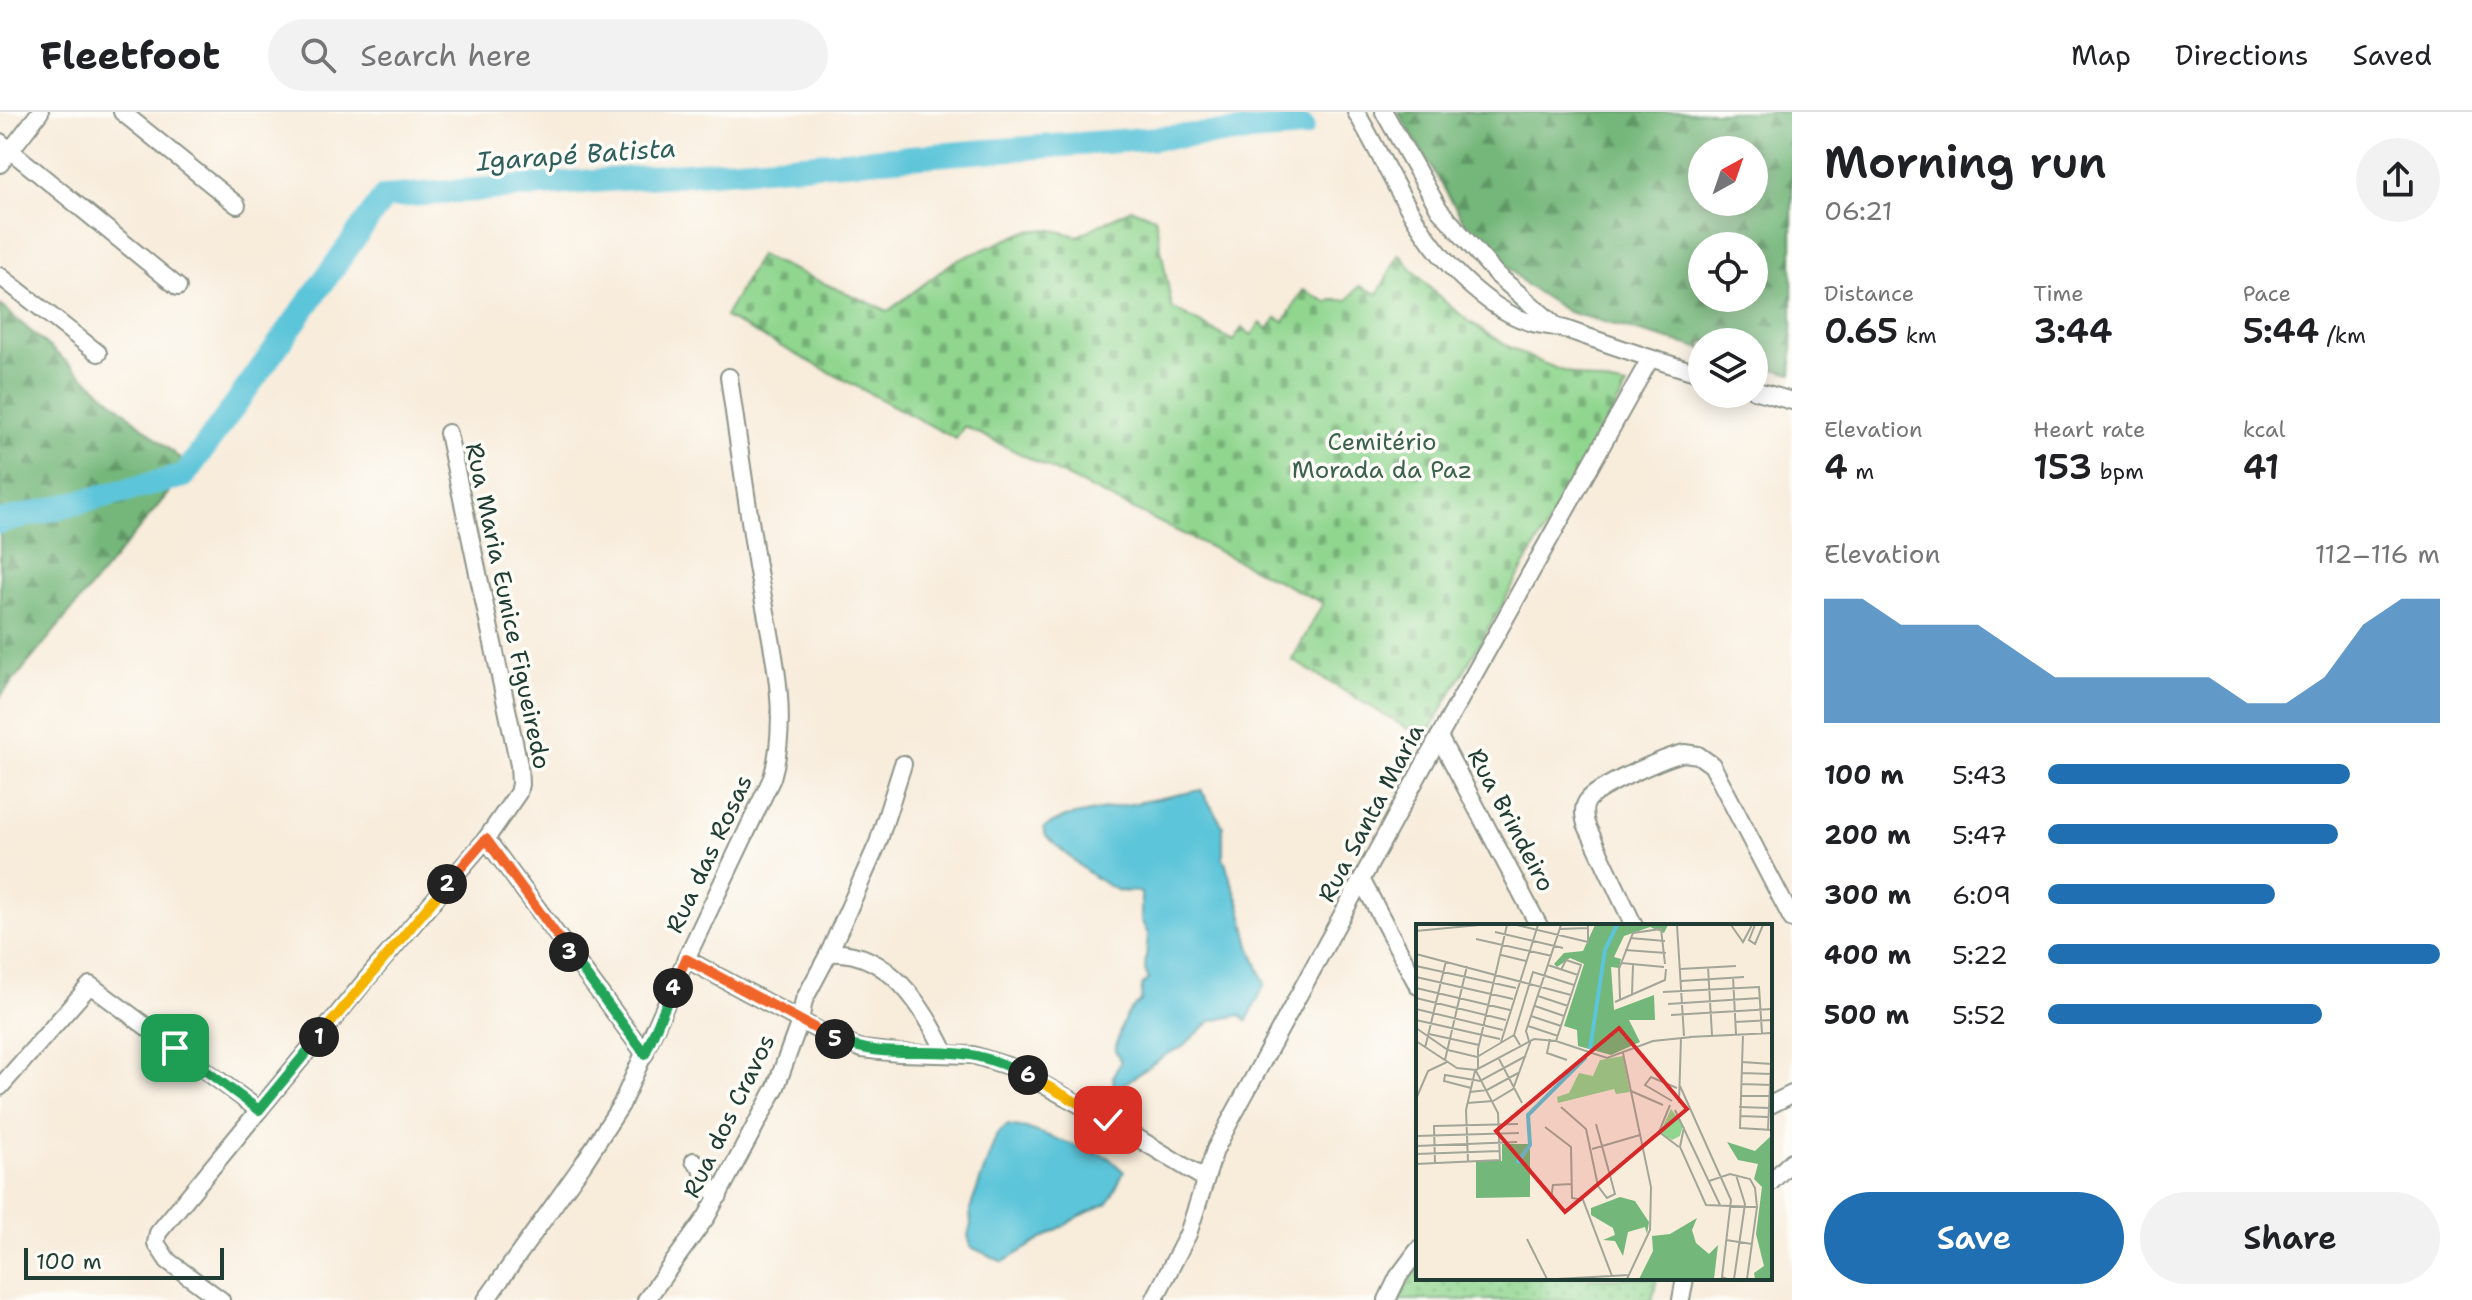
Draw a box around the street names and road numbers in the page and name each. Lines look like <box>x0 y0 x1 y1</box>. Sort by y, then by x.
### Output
street label: Rua Maria Eunice Figueiredo <box>458 440 558 772</box>
street label: Rua Santa Maria <box>1310 718 1432 908</box>
street label: Rua Brindeiro <box>1460 743 1562 897</box>
street label: Rua das Rosas <box>658 770 760 938</box>
street label: Rua dos Cravos <box>676 1029 782 1203</box>

